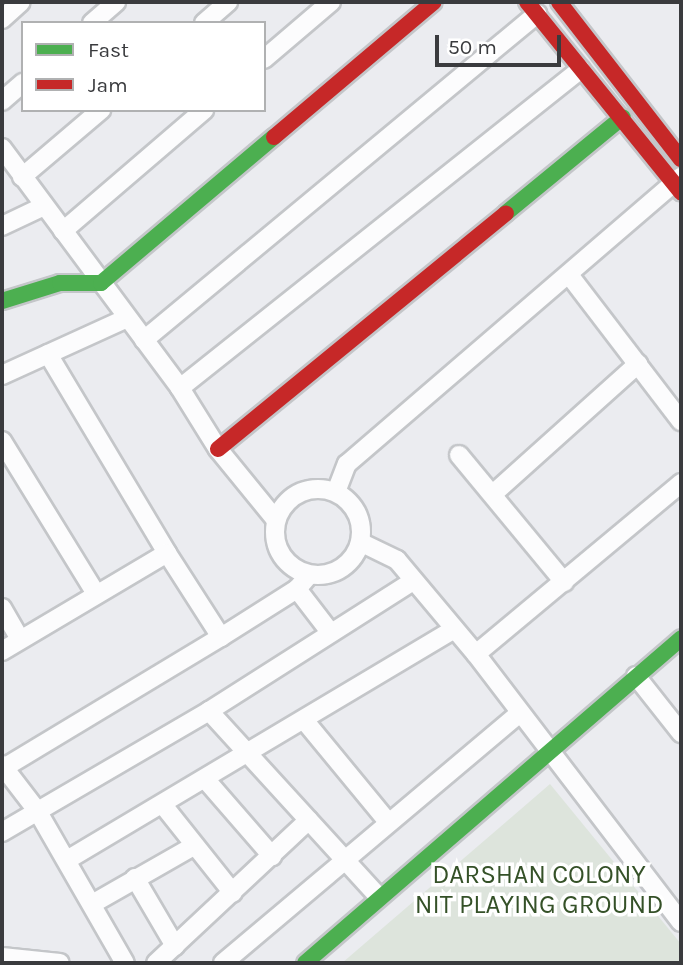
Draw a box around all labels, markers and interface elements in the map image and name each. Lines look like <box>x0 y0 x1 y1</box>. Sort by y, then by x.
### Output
legend <box>21 21 266 112</box>
scale bar <box>438 21 564 65</box>
text: 50 m <box>448 35 497 59</box>
text: Fast <box>88 38 129 62</box>
text: Jam <box>88 73 128 97</box>
park label: DARSHAN COLONY NIT PLAYING GROUND <box>415 859 663 920</box>

